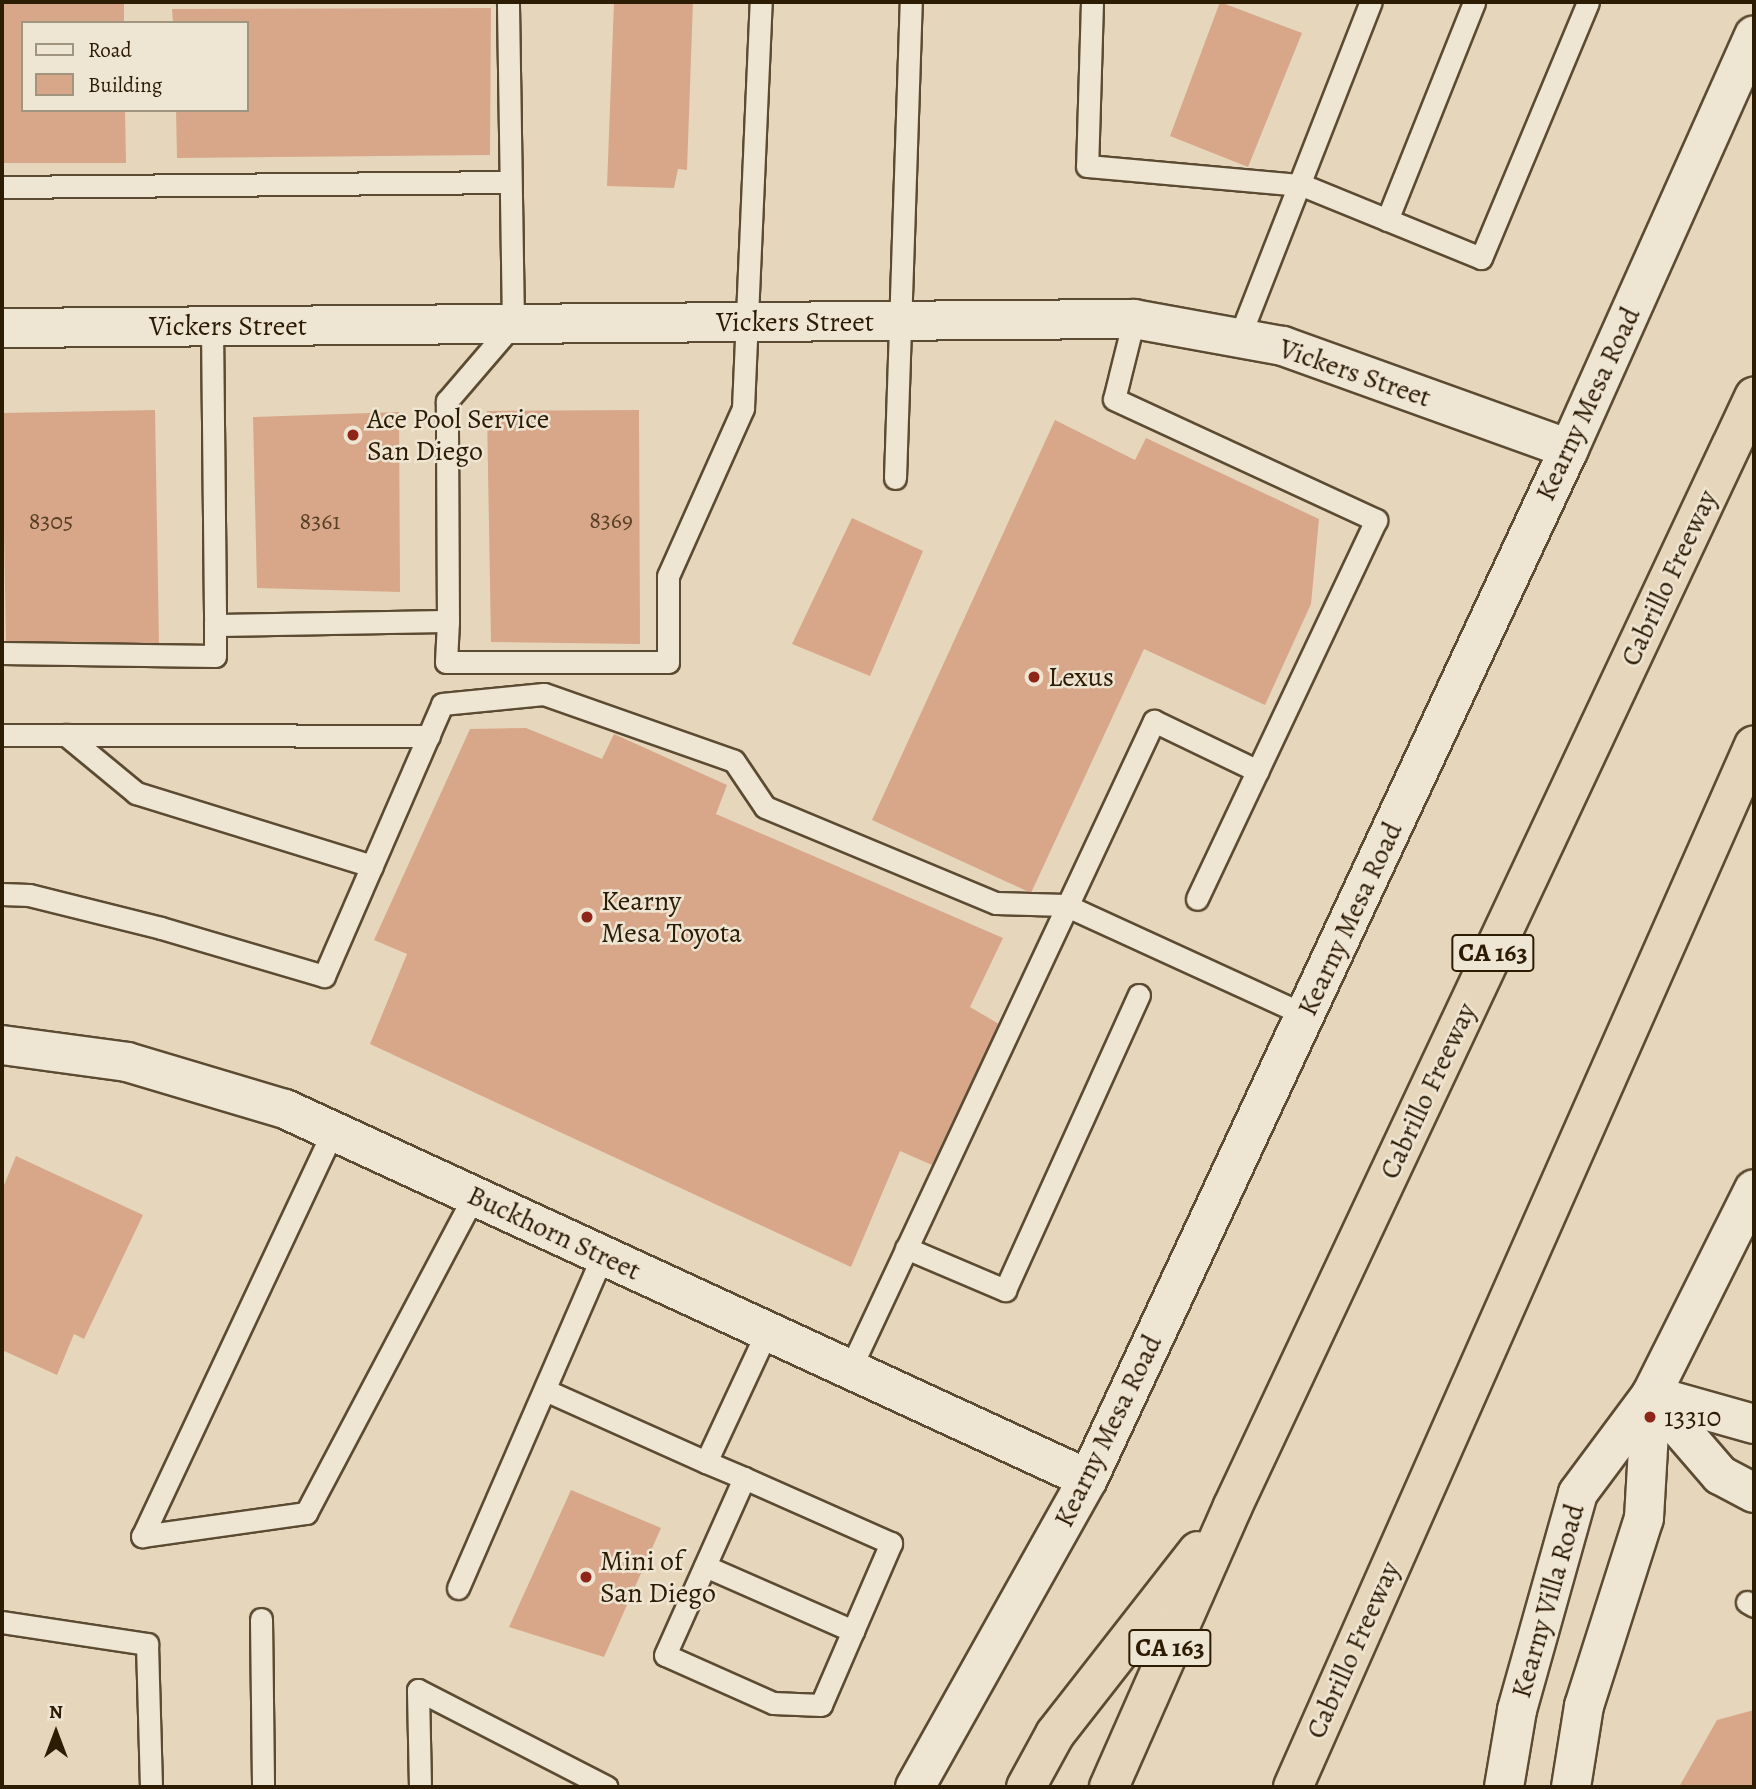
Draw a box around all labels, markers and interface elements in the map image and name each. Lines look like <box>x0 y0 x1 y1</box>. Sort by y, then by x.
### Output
legend <box>21 21 248 112</box>
text: Road <box>88 36 132 64</box>
text: Building <box>88 71 162 99</box>
street label: Kearny Mesa Road <box>1528 302 1648 506</box>
street label: Vickers Street <box>716 305 874 339</box>
street label: Vickers Street <box>149 309 307 343</box>
street label: Vickers Street <box>1275 331 1435 415</box>
place label: Ace Pool Service San Diego <box>367 402 549 468</box>
marker: Ace Pool Service San Diego <box>345 427 361 443</box>
street label: Cabrillo Freeway <box>1614 485 1724 671</box>
house number: 8369 <box>589 507 633 535</box>
house number: 8305 <box>29 508 73 536</box>
house number: 8361 <box>300 508 340 536</box>
place label: Lexus <box>1048 660 1114 694</box>
marker: Lexus <box>1026 669 1042 685</box>
street label: Kearny Mesa Road <box>1290 817 1410 1021</box>
place label: Kearny Mesa Toyota <box>601 884 742 950</box>
marker: Kearny Mesa Toyota <box>579 909 595 925</box>
road number: CA 163 <box>1451 930 1535 976</box>
street label: Cabrillo Freeway <box>1373 998 1483 1184</box>
street label: Buckhorn Street <box>462 1178 646 1288</box>
street label: Kearny Mesa Road <box>1047 1329 1169 1533</box>
place label: 13310 <box>1664 1400 1721 1434</box>
marker: 13310 <box>1642 1409 1658 1425</box>
street label: Kearny Villa Road <box>1504 1500 1592 1702</box>
place label: Mini of San Diego <box>600 1544 716 1610</box>
street label: Cabrillo Freeway <box>1299 1556 1407 1744</box>
marker: Mini of San Diego <box>578 1569 594 1585</box>
road number: CA 163 <box>1128 1625 1212 1670</box>
north arrow <box>21 1698 91 1768</box>
text: N <box>49 1699 63 1725</box>

